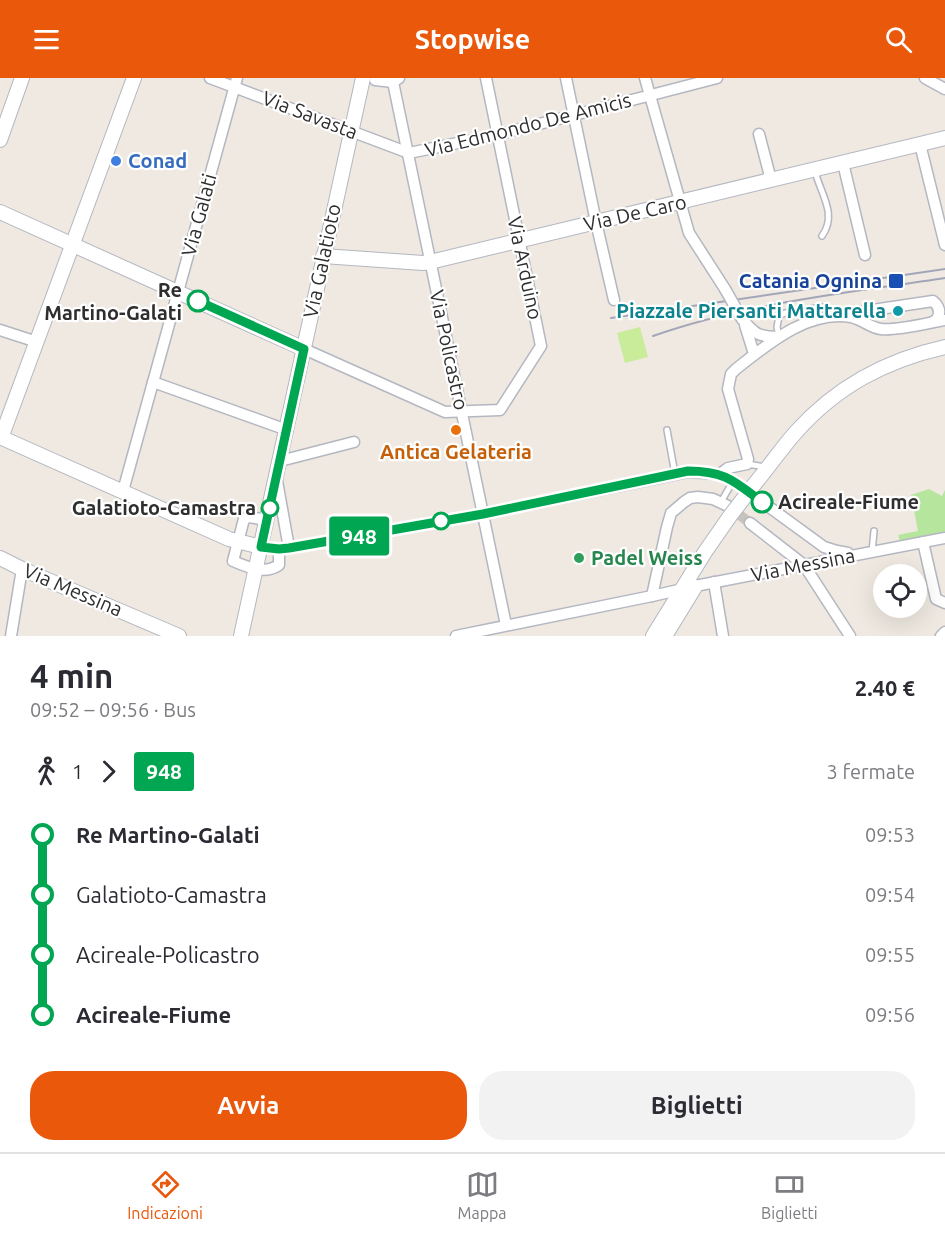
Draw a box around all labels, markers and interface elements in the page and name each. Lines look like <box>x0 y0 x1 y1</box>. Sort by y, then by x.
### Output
icon: menu <box>30 23 63 56</box>
icon: search <box>882 23 915 56</box>
text: Stopwise <box>415 24 530 54</box>
street label: Via Savasta <box>259 86 361 143</box>
street label: Via Edmondo De Amicis <box>422 88 633 161</box>
place label: Conad <box>128 149 187 172</box>
marker: Conad <box>109 154 123 168</box>
street label: Via Galati <box>176 171 221 259</box>
street label: Via De Caro <box>581 190 688 235</box>
street label: Via Galatioto <box>298 202 345 320</box>
street label: Via Arduino <box>503 214 548 322</box>
place label: Catania Ognina <box>739 269 882 292</box>
marker: Catania Ognina <box>887 272 905 290</box>
place label: Re Martino-Galati <box>44 278 182 324</box>
street label: Via Policastro <box>426 288 473 412</box>
marker: Re Martino-Galati <box>187 290 209 312</box>
place label: Piazzale Piersanti Mattarella <box>616 299 886 322</box>
marker: Piazzale Piersanti Mattarella <box>891 304 905 318</box>
marker: Antica Gelateria <box>449 423 463 437</box>
place label: Antica Gelateria <box>380 440 532 463</box>
place label: Acireale-Fiume <box>778 490 919 513</box>
marker: Acireale-Fiume <box>751 491 773 513</box>
place label: Galatioto-Camastra <box>72 496 256 519</box>
marker: Galatioto-Camastra <box>261 499 279 517</box>
unlabelled marker <box>432 512 450 530</box>
line badge: 948 <box>324 516 394 556</box>
text: 948 <box>341 524 377 548</box>
street label: Via Messina <box>749 543 857 586</box>
place label: Padel Weiss <box>591 546 703 569</box>
marker: Padel Weiss <box>572 551 586 565</box>
street label: Via Messina <box>20 558 126 621</box>
map controls <box>873 564 927 618</box>
button: locate <box>873 564 927 618</box>
text: 4 min <box>30 657 113 694</box>
text: 2.40 € <box>855 675 915 700</box>
text: 09:52 – 09:56 · Bus <box>30 698 196 721</box>
icon: walk <box>30 755 63 788</box>
icon: forward <box>92 755 125 788</box>
text: 948 <box>146 759 182 783</box>
text: 1 <box>72 760 83 783</box>
text: 3 fermate <box>827 760 915 783</box>
text: Re Martino-Galati <box>76 822 260 847</box>
text: 09:53 <box>865 823 915 846</box>
text: Galatioto-Camastra <box>76 882 267 907</box>
text: 09:54 <box>865 883 915 906</box>
text: Acireale-Policastro <box>76 942 260 967</box>
text: 09:55 <box>865 943 915 966</box>
text: Acireale-Fiume <box>76 1002 231 1027</box>
text: 09:56 <box>865 1003 915 1026</box>
button: Avvia <box>30 1071 467 1140</box>
button: Biglietti <box>479 1071 915 1140</box>
tab: Indicazioni <box>127 1168 203 1222</box>
tab: Mappa <box>458 1168 507 1222</box>
tab: Biglietti <box>761 1168 818 1222</box>

